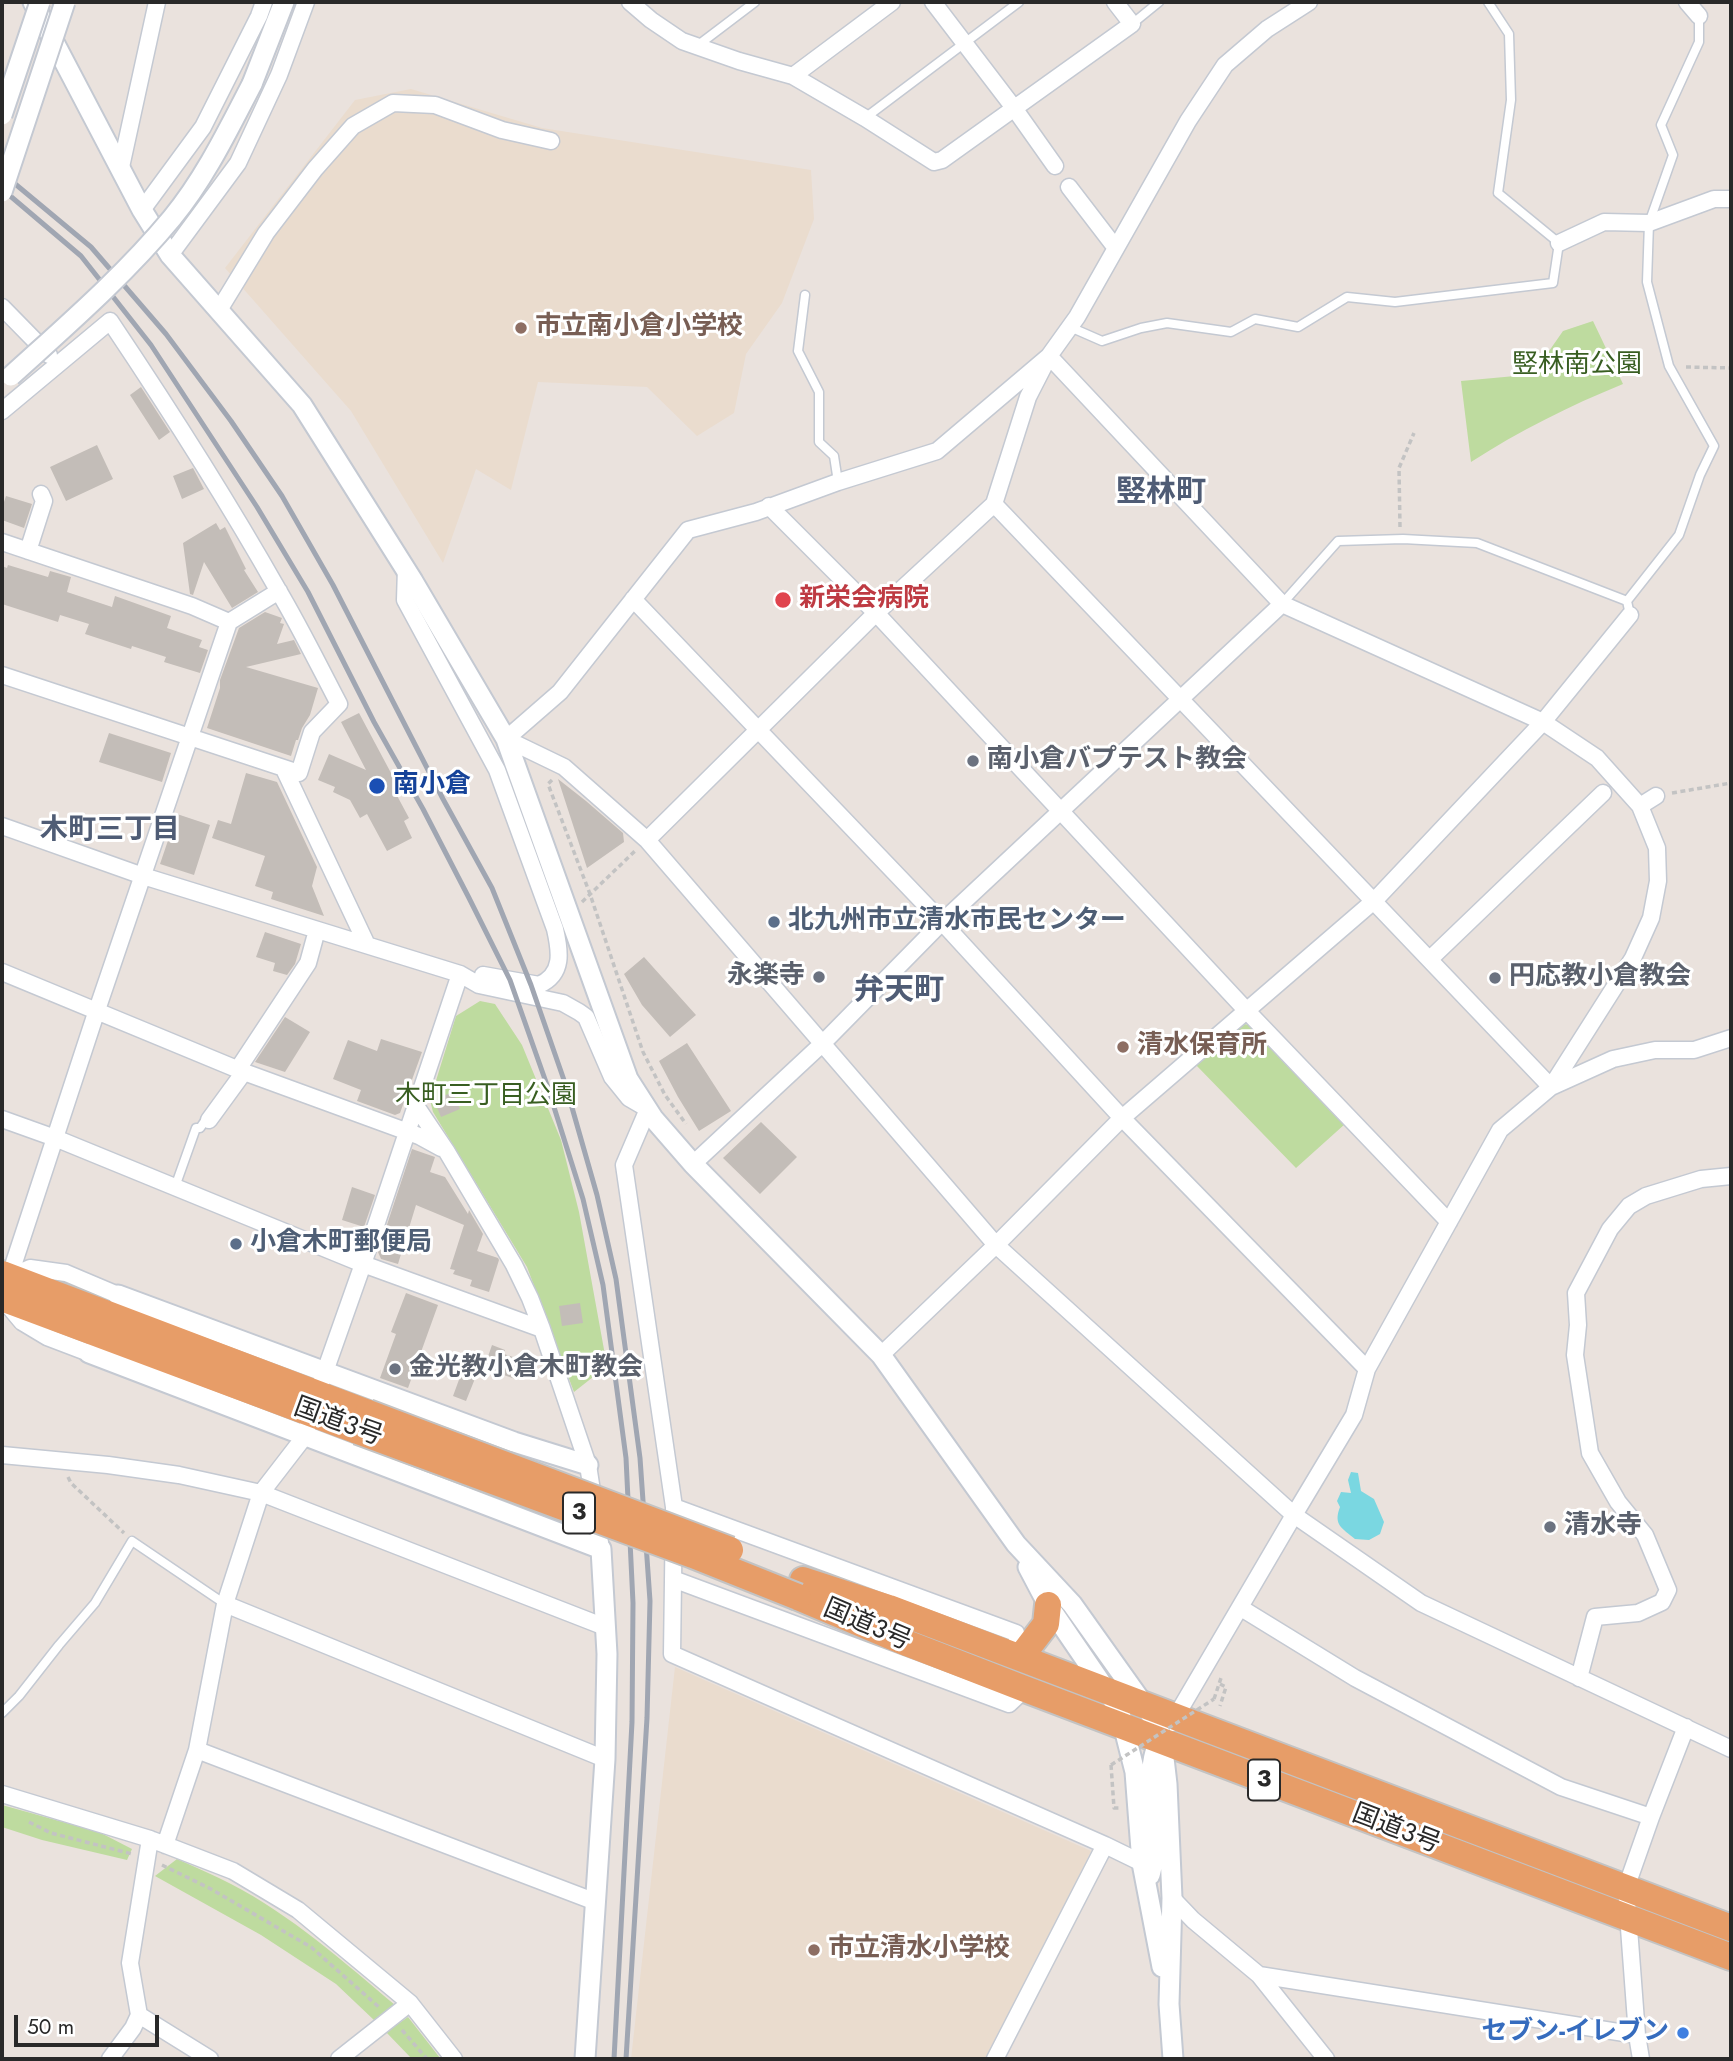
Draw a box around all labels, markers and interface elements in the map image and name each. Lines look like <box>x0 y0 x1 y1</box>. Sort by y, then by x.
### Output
place label: 市立南小倉小学校 <box>535 312 743 344</box>
marker: 市立南小倉小学校 <box>513 320 529 336</box>
park label: 竪林南公園 <box>1512 350 1642 382</box>
district label: 竪林町 <box>1116 476 1206 512</box>
place label: 新栄会病院 <box>799 584 929 616</box>
marker: 新栄会病院 <box>773 590 793 610</box>
place label: 南小倉バプテスト教会 <box>987 745 1247 777</box>
marker: 南小倉バプテスト教会 <box>965 753 981 769</box>
place label: 南小倉 <box>393 770 471 802</box>
marker: 南小倉 <box>367 776 387 796</box>
district label: 木町三丁目 <box>40 814 180 848</box>
place label: 北九州市立清水市民センター <box>788 906 1126 938</box>
marker: 北九州市立清水市民センター <box>766 914 782 930</box>
place label: 永楽寺 <box>727 961 805 993</box>
place label: 円応教小倉教会 <box>1509 962 1691 994</box>
marker: 永楽寺 <box>811 969 827 985</box>
marker: 円応教小倉教会 <box>1487 970 1503 986</box>
district label: 弁天町 <box>854 974 944 1010</box>
place label: 清水保育所 <box>1137 1031 1267 1063</box>
marker: 清水保育所 <box>1115 1039 1131 1055</box>
park label: 木町三丁目公園 <box>395 1081 577 1113</box>
place label: 小倉木町郵便局 <box>250 1228 432 1260</box>
marker: 小倉木町郵便局 <box>228 1236 244 1252</box>
place label: 金光教小倉木町教会 <box>409 1353 643 1385</box>
marker: 金光教小倉木町教会 <box>387 1361 403 1377</box>
street label: 国道3号 <box>289 1393 387 1453</box>
road number: 3 <box>563 1492 595 1534</box>
place label: 清水寺 <box>1564 1511 1642 1543</box>
marker: 清水寺 <box>1542 1519 1558 1535</box>
street label: 国道3号 <box>818 1594 916 1658</box>
road number: 3 <box>1248 1760 1280 1800</box>
street label: 国道3号 <box>1347 1799 1445 1861</box>
place label: 市立清水小学校 <box>828 1934 1010 1966</box>
marker: 市立清水小学校 <box>806 1942 822 1958</box>
scale bar <box>18 2002 163 2046</box>
text: 50 m <box>27 2012 74 2042</box>
place label: セブン-イレブン <box>1481 2017 1669 2049</box>
marker: セブン-イレブン <box>1675 2025 1691 2041</box>

